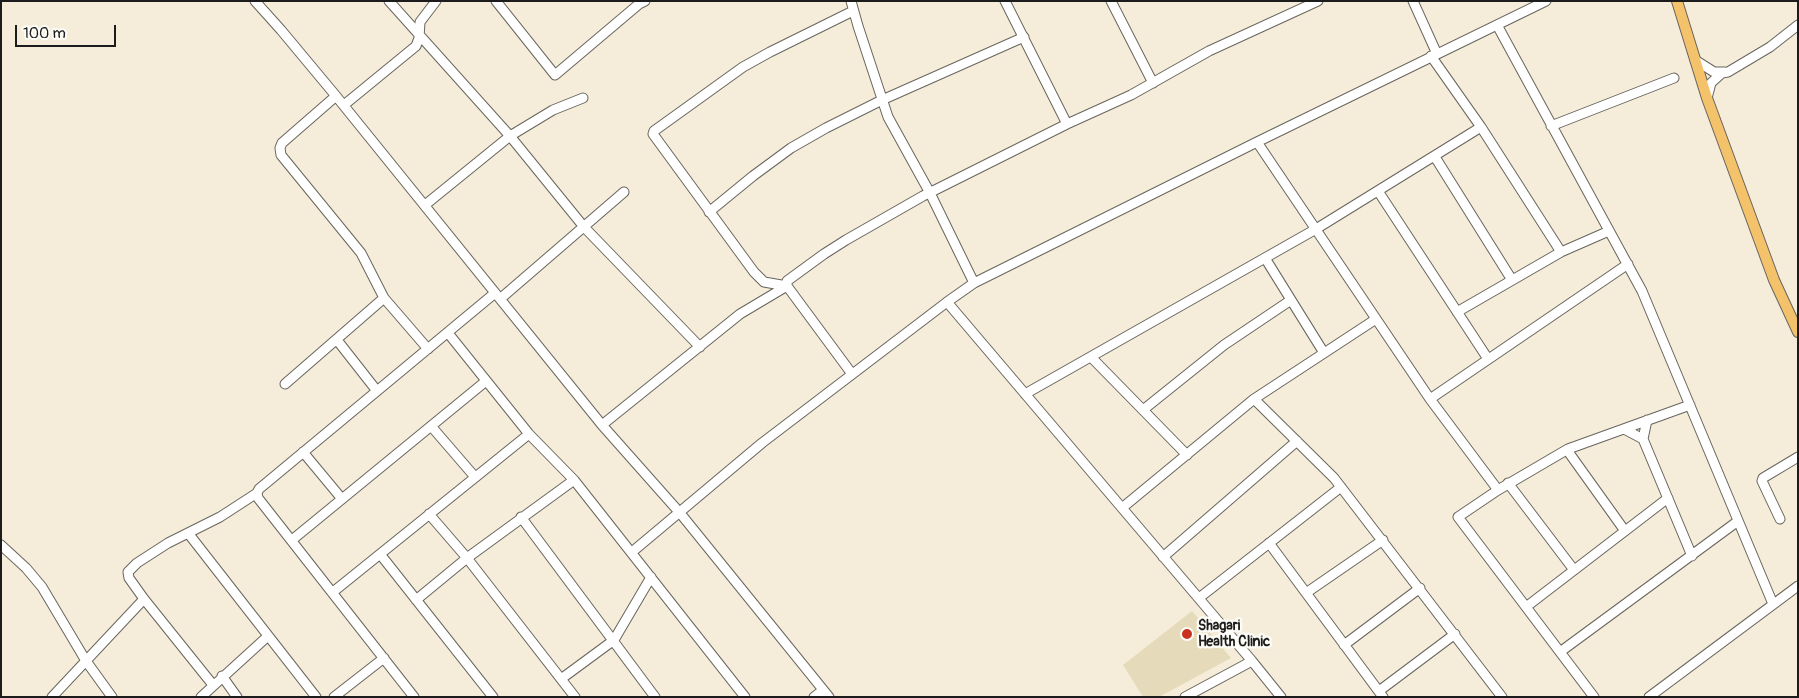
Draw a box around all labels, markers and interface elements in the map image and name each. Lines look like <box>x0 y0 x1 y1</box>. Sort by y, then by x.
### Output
scale bar <box>18 15 119 47</box>
text: 100 m <box>23 24 66 43</box>
place label: Shagari Health Clinic <box>1198 618 1270 650</box>
marker: Shagari Health Clinic <box>1180 627 1194 641</box>

